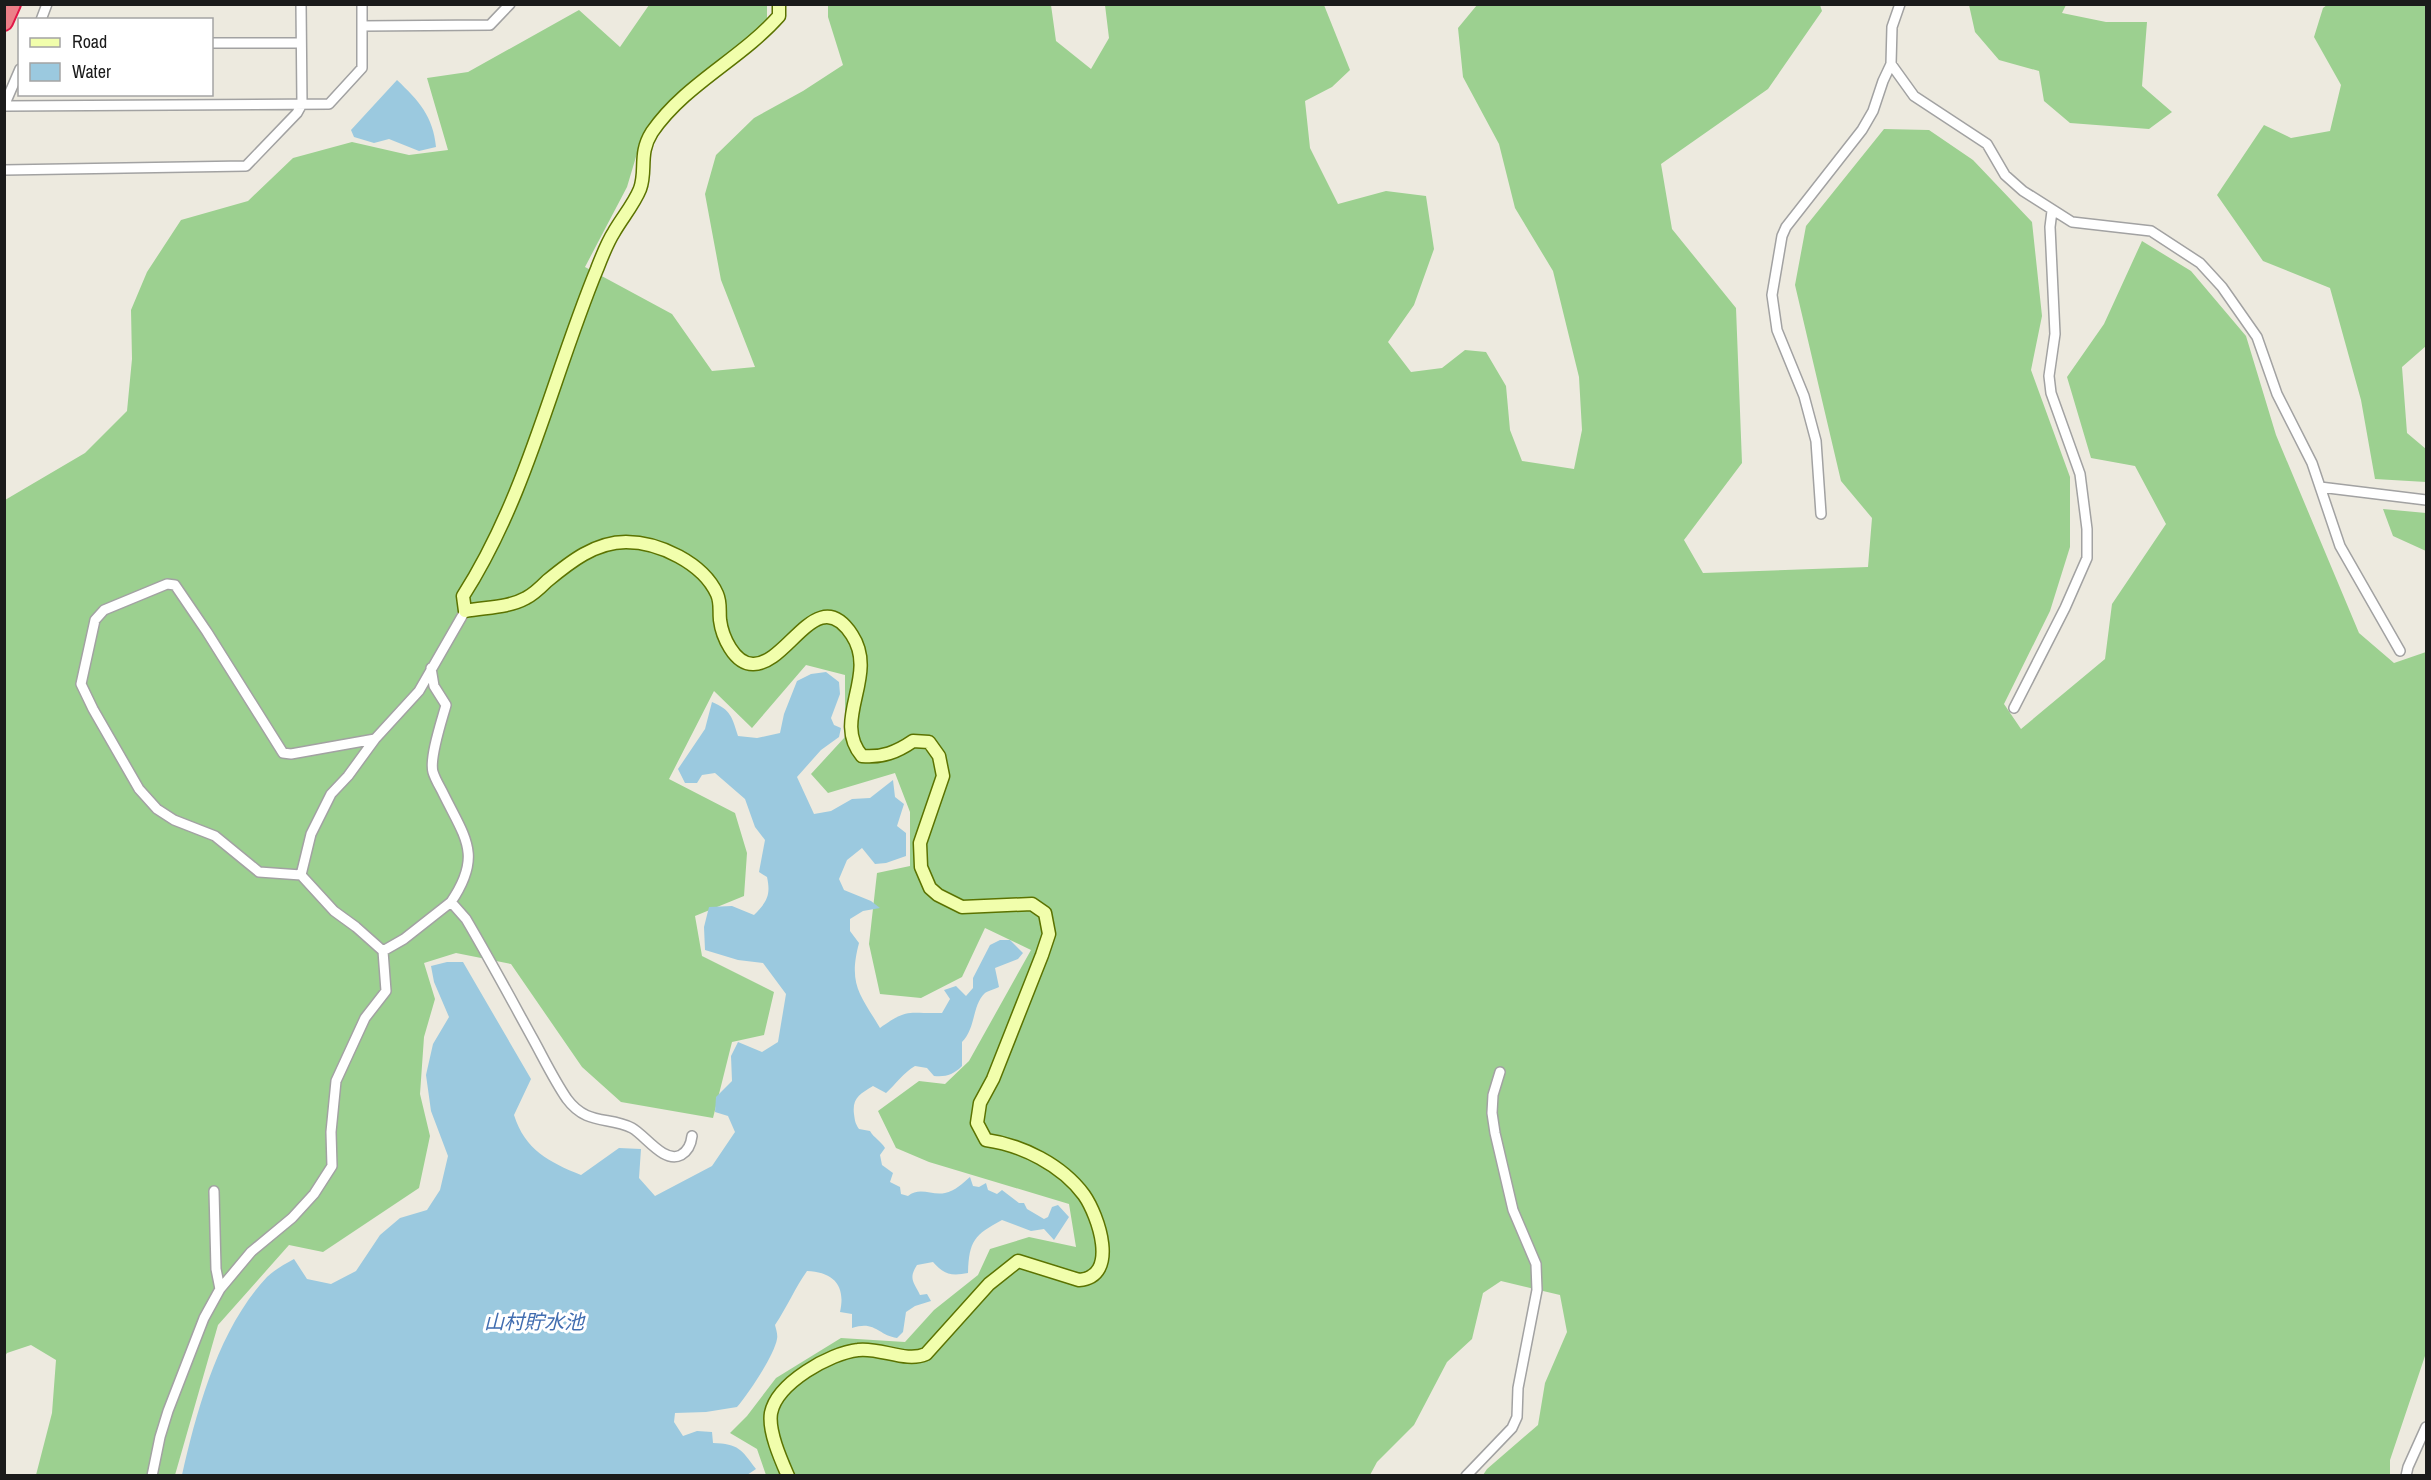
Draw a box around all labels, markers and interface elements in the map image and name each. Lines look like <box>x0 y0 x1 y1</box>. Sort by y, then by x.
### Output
legend <box>18 18 213 96</box>
text: Road <box>72 29 107 54</box>
text: Water <box>72 59 111 84</box>
water label: 山村貯水池 <box>484 1308 586 1335</box>

